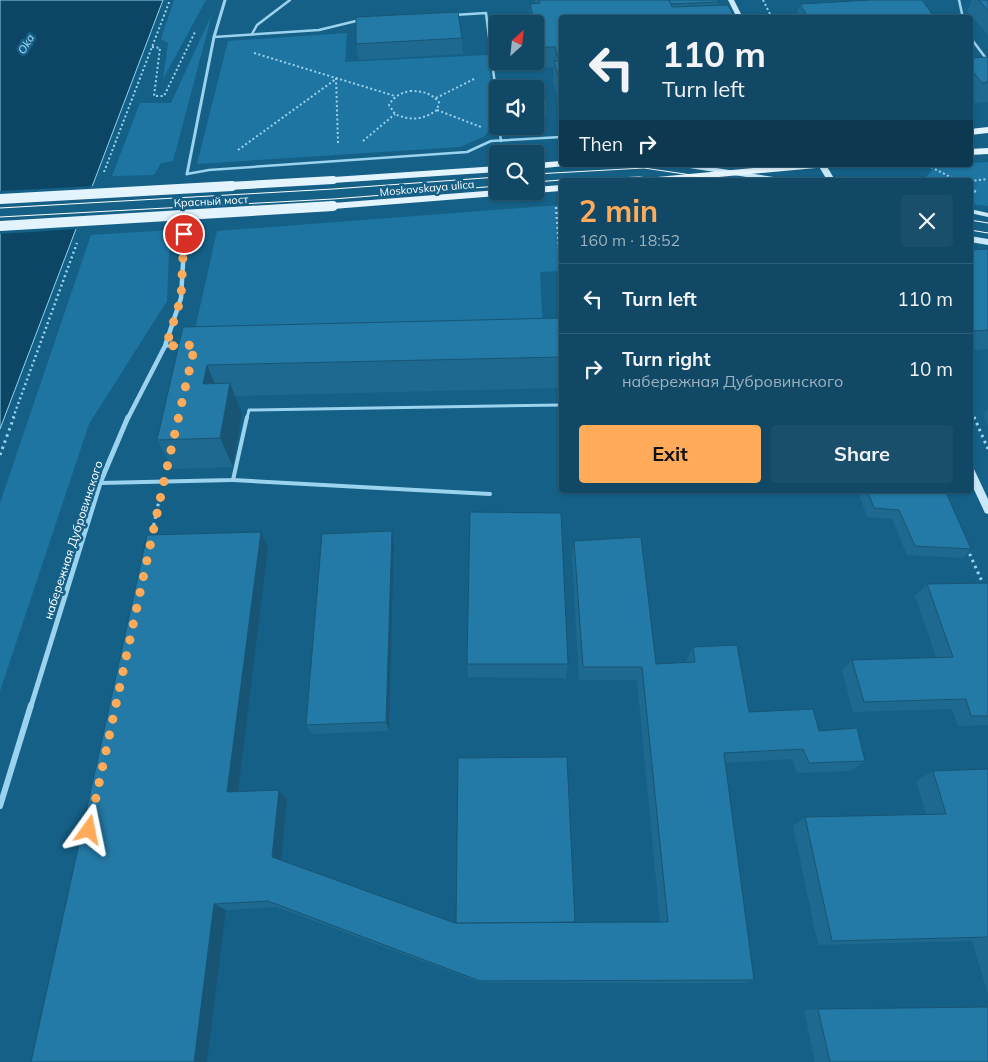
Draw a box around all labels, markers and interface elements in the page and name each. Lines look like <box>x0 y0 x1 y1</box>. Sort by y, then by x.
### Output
north arrow <box>489 15 544 70</box>
map controls <box>489 15 544 200</box>
water label: Oka <box>15 31 38 56</box>
text: 110 m <box>662 32 766 76</box>
icon: left <box>579 35 644 100</box>
text: Turn left <box>662 75 745 103</box>
button: sound <box>489 80 544 135</box>
icon: right <box>633 130 661 158</box>
text: Then <box>579 132 623 156</box>
button: search <box>489 145 544 200</box>
street label: Moskovskaya ulica <box>379 177 475 199</box>
street label: Красный мост <box>173 192 249 210</box>
text: 2 min <box>579 192 658 230</box>
button: close <box>901 195 953 247</box>
pin <box>163 213 205 255</box>
icon: arrive <box>170 220 198 248</box>
text: 160 m · 18:52 <box>579 230 680 250</box>
icon: left <box>579 285 607 313</box>
text: Turn left <box>622 287 697 311</box>
text: 110 m <box>897 287 953 311</box>
text: Turn right <box>622 347 711 371</box>
icon: right <box>579 355 607 383</box>
text: 10 m <box>909 357 953 381</box>
text: набережная Дубровинского <box>622 371 843 391</box>
button: Exit <box>579 425 761 483</box>
button: Share <box>771 425 953 483</box>
street label: набережная Дубровинского <box>40 459 106 621</box>
position arrow <box>62 803 114 855</box>

